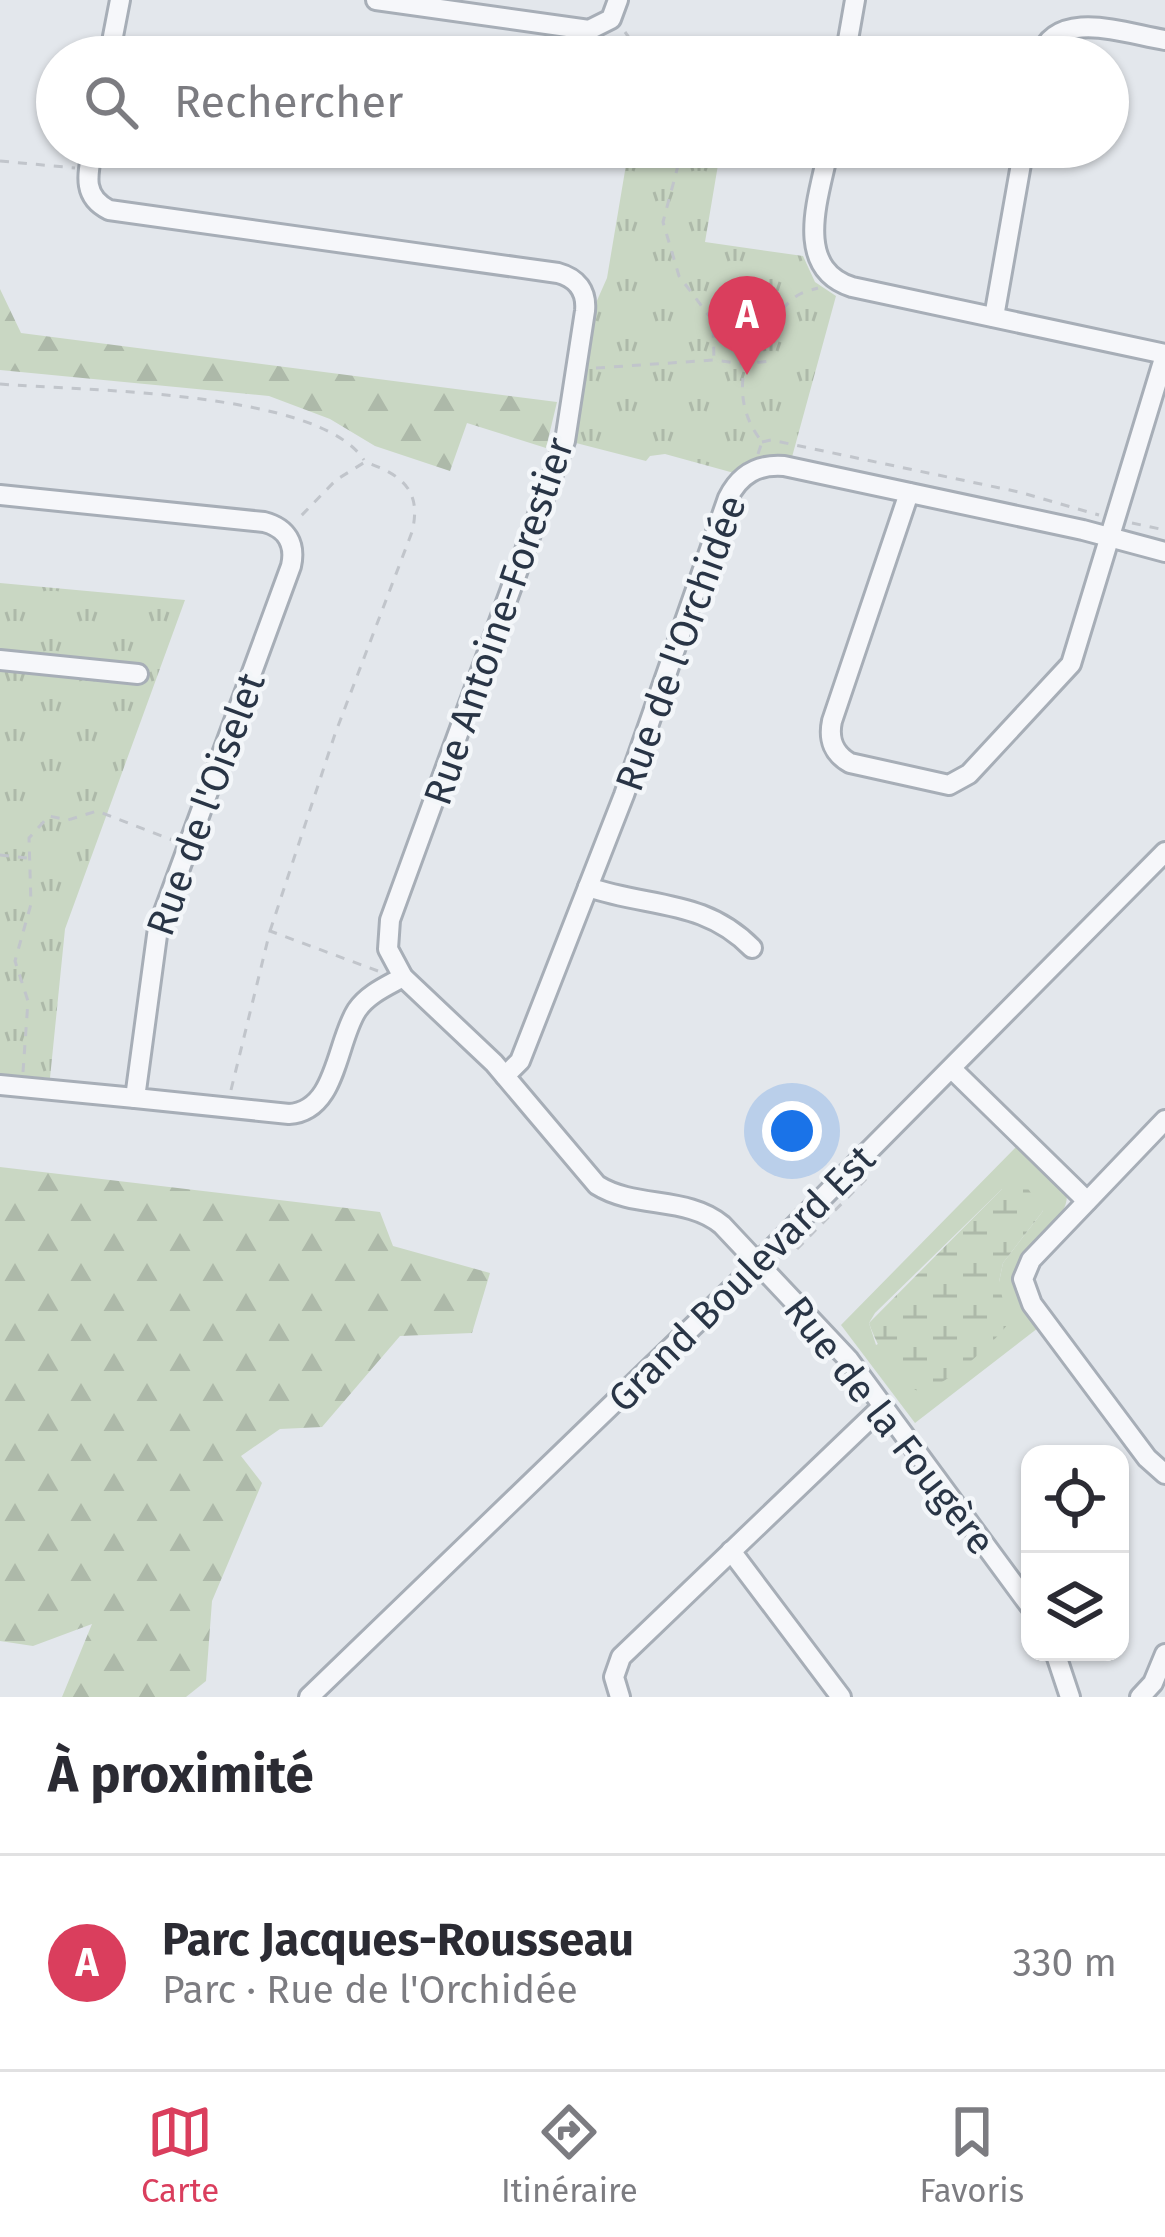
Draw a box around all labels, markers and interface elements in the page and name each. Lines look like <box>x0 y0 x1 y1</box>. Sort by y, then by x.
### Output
search box <box>36 36 1129 168</box>
icon: search <box>78 69 144 135</box>
text: Rechercher <box>174 75 403 129</box>
pin: A <box>708 276 786 375</box>
street label: Rue Antoine-Forestier <box>414 432 583 811</box>
street label: Rue de l'Orchidée <box>606 489 756 798</box>
street label: Rue de l'Oiselet <box>137 666 275 942</box>
your location <box>762 1101 822 1161</box>
street label: Grand Boulevard Est <box>599 1135 885 1421</box>
street label: Rue de la Fougère <box>774 1287 1004 1564</box>
map controls <box>1021 1445 1129 1661</box>
button: locate <box>1021 1445 1129 1553</box>
button: layers <box>1021 1553 1129 1661</box>
text: À proximité <box>48 1744 314 1806</box>
text: Parc Jacques-Rousseau <box>162 1913 634 1967</box>
text: A <box>75 1940 99 1986</box>
text: 330 m <box>1013 1940 1117 1986</box>
text: Parc · Rue de l'Orchidée <box>162 1967 578 2013</box>
tab: Carte <box>141 2099 219 2211</box>
tab: Itinéraire <box>501 2099 638 2211</box>
tab: Favoris <box>920 2099 1024 2211</box>

